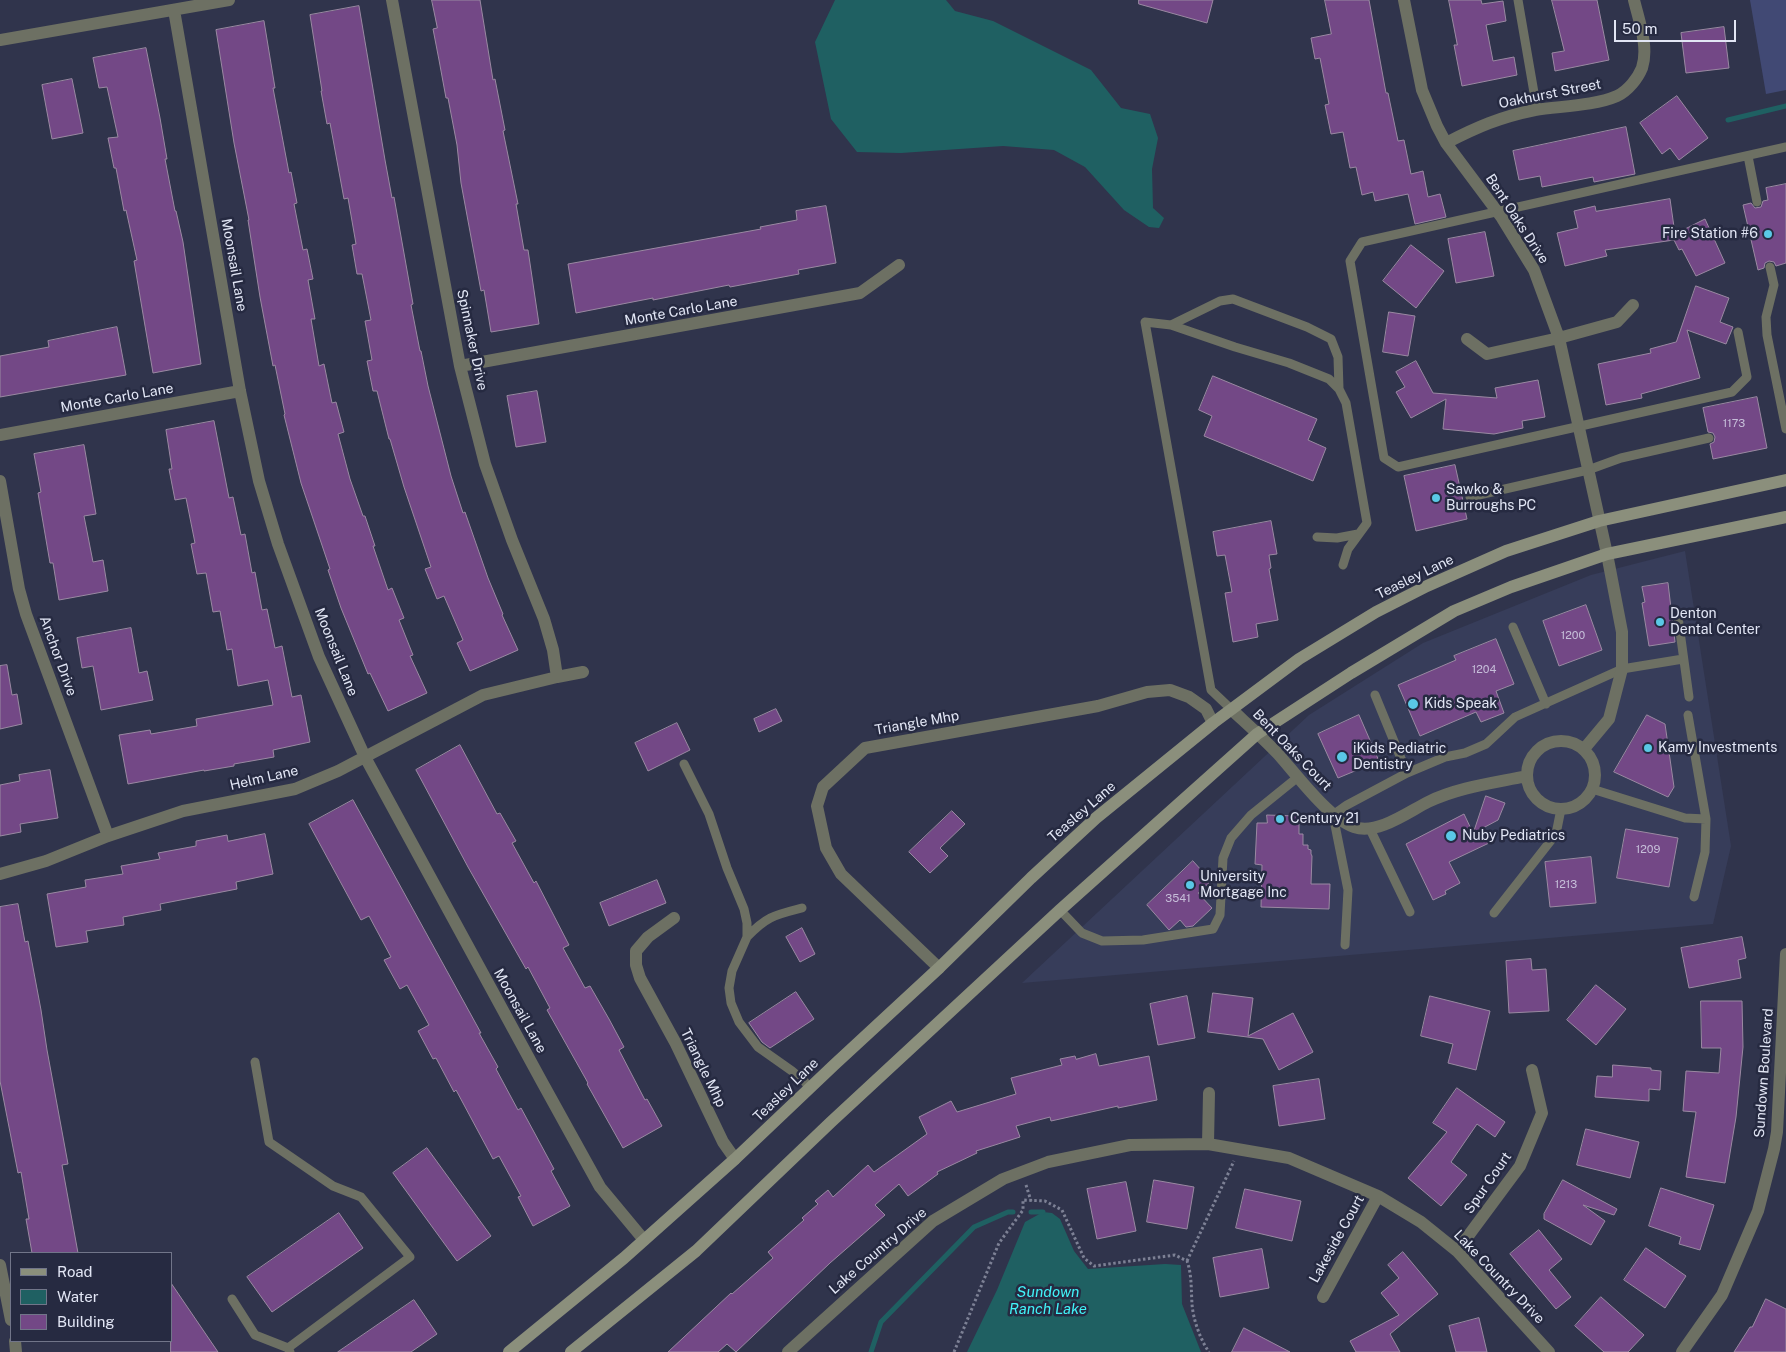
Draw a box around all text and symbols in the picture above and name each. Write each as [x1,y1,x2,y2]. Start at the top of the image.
scale bar [1616,10,1738,42]
text: 50 m [1622,20,1657,37]
street label: Oakhurst Street [1497,76,1603,112]
street label: Bent Oaks Drive [1482,171,1552,267]
street label: Moonsail Lane [218,217,250,313]
place label: Fire Station #6 [1662,226,1758,242]
marker: Fire Station #6 [1762,228,1774,240]
street label: Spinnaker Drive [453,288,491,392]
street label: Monte Carlo Lane [623,293,739,329]
street label: Monte Carlo Lane [59,380,175,416]
house number: 1173 [1723,417,1745,431]
place label: Sawko & Burroughs PC [1446,482,1536,514]
marker: Sawko & Burroughs PC [1430,492,1442,504]
street label: Teasley Lane [1373,551,1457,603]
street label: Moonsail Lane [311,605,361,699]
place label: Denton Dental Center [1670,606,1760,638]
street label: Anchor Drive [36,614,80,698]
marker: Denton Dental Center [1654,616,1666,628]
house number: 1200 [1561,629,1585,643]
house number: 1204 [1472,663,1496,677]
place label: Kids Speak [1424,696,1497,712]
marker: Kids Speak [1406,697,1420,711]
street label: Bent Oaks Court [1249,706,1335,794]
street label: Triangle Mhp [874,707,960,739]
place label: Kamy Investments [1658,740,1777,756]
place label: iKids Pediatric Dentistry [1353,741,1446,774]
marker: Kamy Investments [1642,742,1654,754]
marker: iKids Pediatric Dentistry [1335,750,1349,764]
street label: Helm Lane [228,762,300,794]
street label: Teasley Lane [1045,778,1119,846]
place label: Century 21 [1290,811,1360,827]
marker: Century 21 [1274,813,1286,825]
place label: Nuby Pediatrics [1462,828,1565,844]
marker: Nuby Pediatrics [1444,829,1458,843]
house number: 1209 [1636,843,1660,857]
place label: University Mortgage Inc [1200,869,1287,902]
house number: 1213 [1555,878,1577,892]
marker: University Mortgage Inc [1184,879,1196,891]
house number: 3541 [1165,892,1191,906]
street label: Moonsail Lane [490,966,550,1056]
street label: Sundown Boulevard [1751,1008,1777,1138]
street label: Triangle Mhp [677,1026,729,1110]
street label: Teasley Lane [750,1055,822,1125]
street label: Spur Court [1461,1149,1515,1217]
street label: Lakeside Court [1306,1192,1368,1286]
street label: Lake Country Drive [826,1204,930,1298]
street label: Lake Country Drive [1450,1227,1548,1327]
legend [10,1252,172,1342]
text: Road [57,1263,93,1280]
water label: Sundown Ranch Lake [1009,1283,1087,1318]
text: Water [57,1288,99,1305]
text: Building [57,1313,115,1330]

